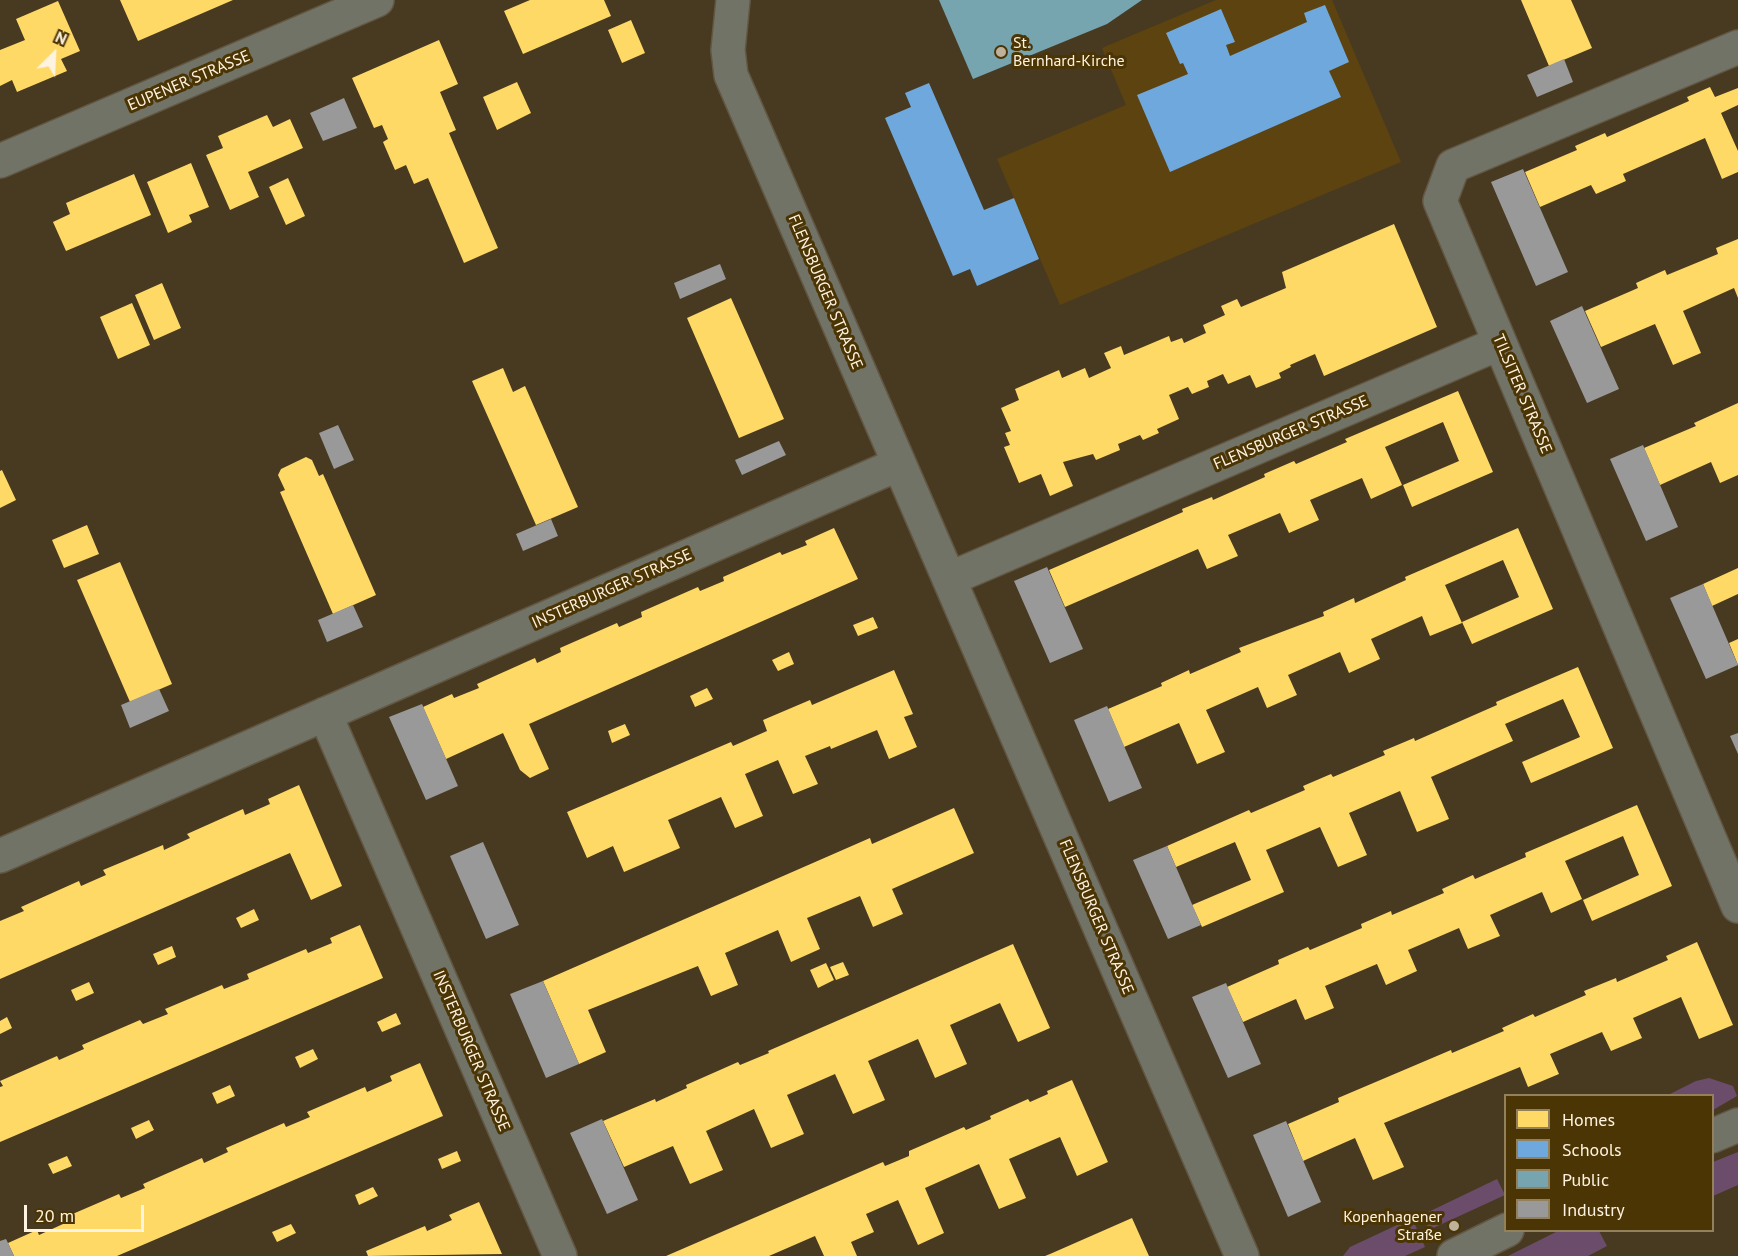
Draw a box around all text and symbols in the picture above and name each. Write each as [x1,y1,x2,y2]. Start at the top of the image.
north arrow [24,24,84,84]
text: N [52,26,70,49]
place label: St. Bernhard-Kirche [1013,33,1125,71]
marker: St. Bernhard-Kirche [994,45,1008,59]
street label: EUPENER STRASSE [125,47,253,115]
street label: FLENSBURGER STRASSE [784,212,866,372]
street label: TILSITER STRASSE [1488,332,1556,456]
street label: FLENSBURGER STRASSE [1211,392,1371,474]
street label: INSTERBURGER STRASSE [529,545,695,633]
street label: FLENSBURGER STRASSE [1055,837,1137,997]
street label: INSTERBURGER STRASSE [428,968,514,1134]
legend [1504,1094,1714,1232]
text: Homes [1562,1108,1615,1131]
text: Schools [1562,1138,1622,1161]
text: Public [1562,1168,1609,1191]
scale bar [27,1193,147,1231]
text: Industry [1562,1198,1625,1221]
text: 20 m [35,1204,74,1227]
place label: Kopenhagener Straße [1343,1207,1442,1245]
marker: Kopenhagener Straße [1447,1219,1461,1233]

